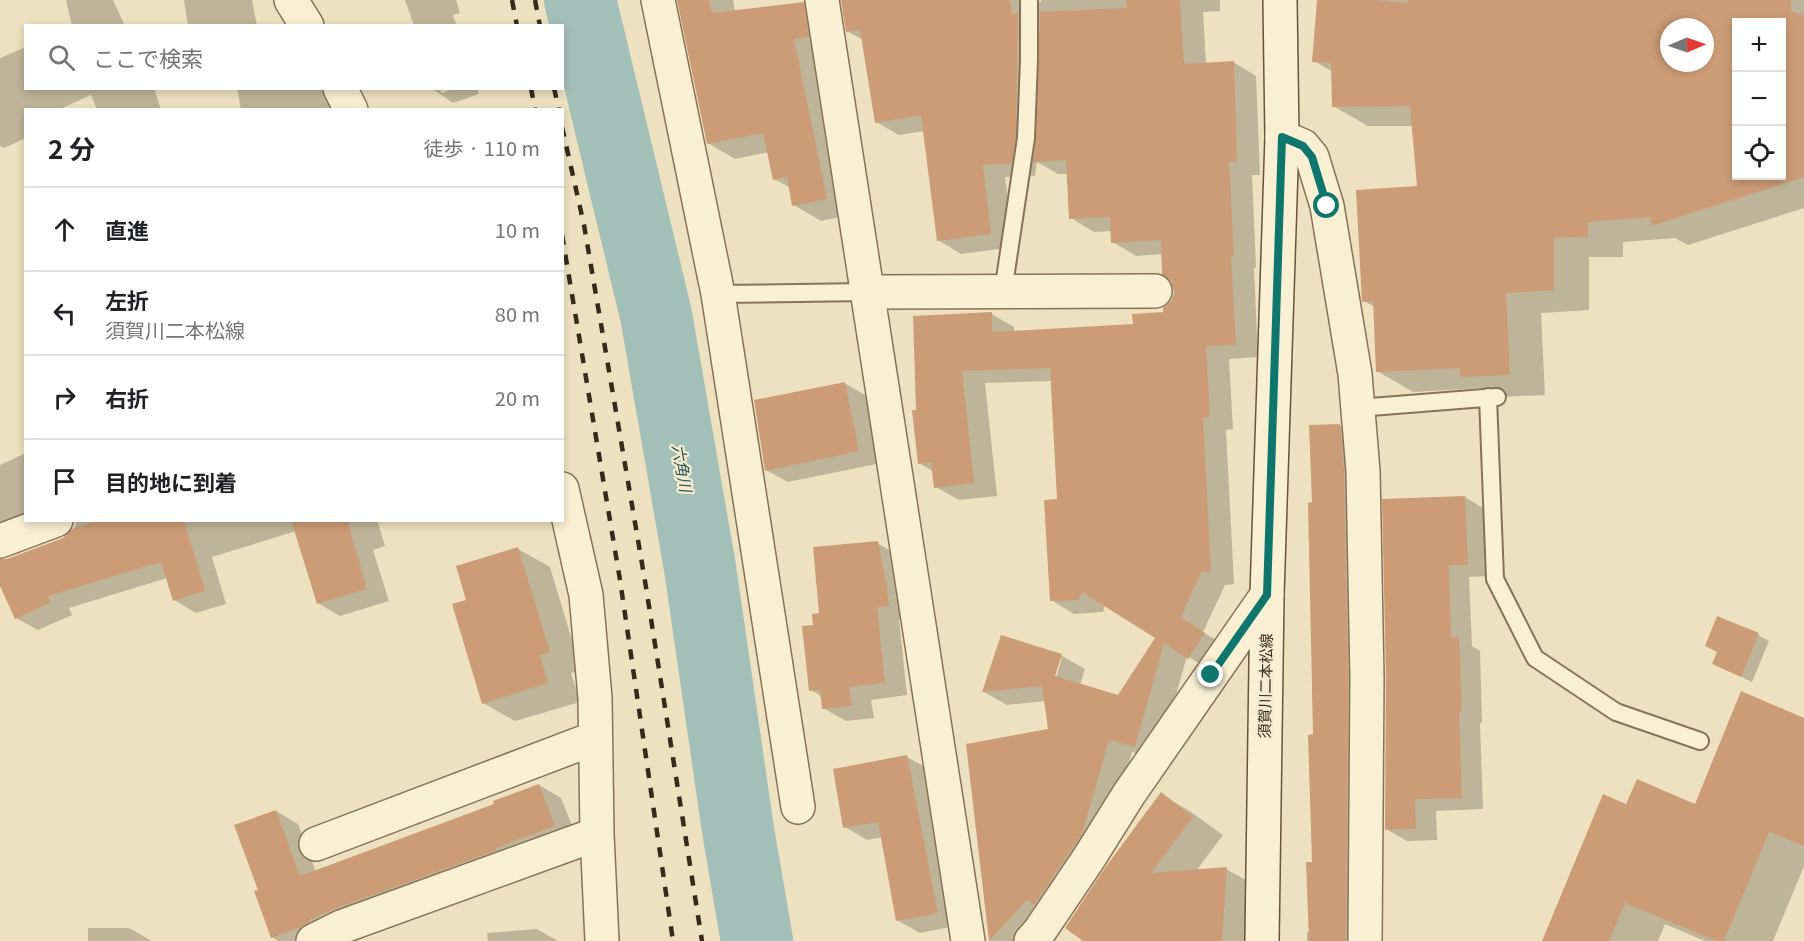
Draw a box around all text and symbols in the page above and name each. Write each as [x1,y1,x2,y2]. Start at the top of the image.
north arrow [1660,18,1714,72]
map controls [1732,18,1786,180]
button: + [1732,18,1786,72]
search box [24,24,564,90]
icon: search [45,41,78,74]
text: ここで検索 [93,41,203,73]
button: − [1732,72,1786,126]
button: locate [1732,126,1786,180]
text: 2 分 [48,129,95,166]
text: 徒歩 · 110 m [424,133,540,162]
route start [1313,192,1339,218]
icon: ahead [48,213,81,246]
text: 直進 [105,213,149,245]
text: 10 m [495,215,540,244]
text: 左折 [105,283,149,315]
icon: left [48,297,81,330]
text: 80 m [495,299,540,328]
text: 須賀川二本松線 [105,315,245,344]
icon: right [48,381,81,414]
text: 右折 [105,381,149,413]
text: 20 m [495,383,540,412]
water label: 六角川 [667,442,699,496]
icon: arrive [48,465,81,498]
text: 目的地に到着 [105,465,237,497]
street label: 須賀川二本松線 [1253,633,1276,739]
route end [1197,661,1223,687]

